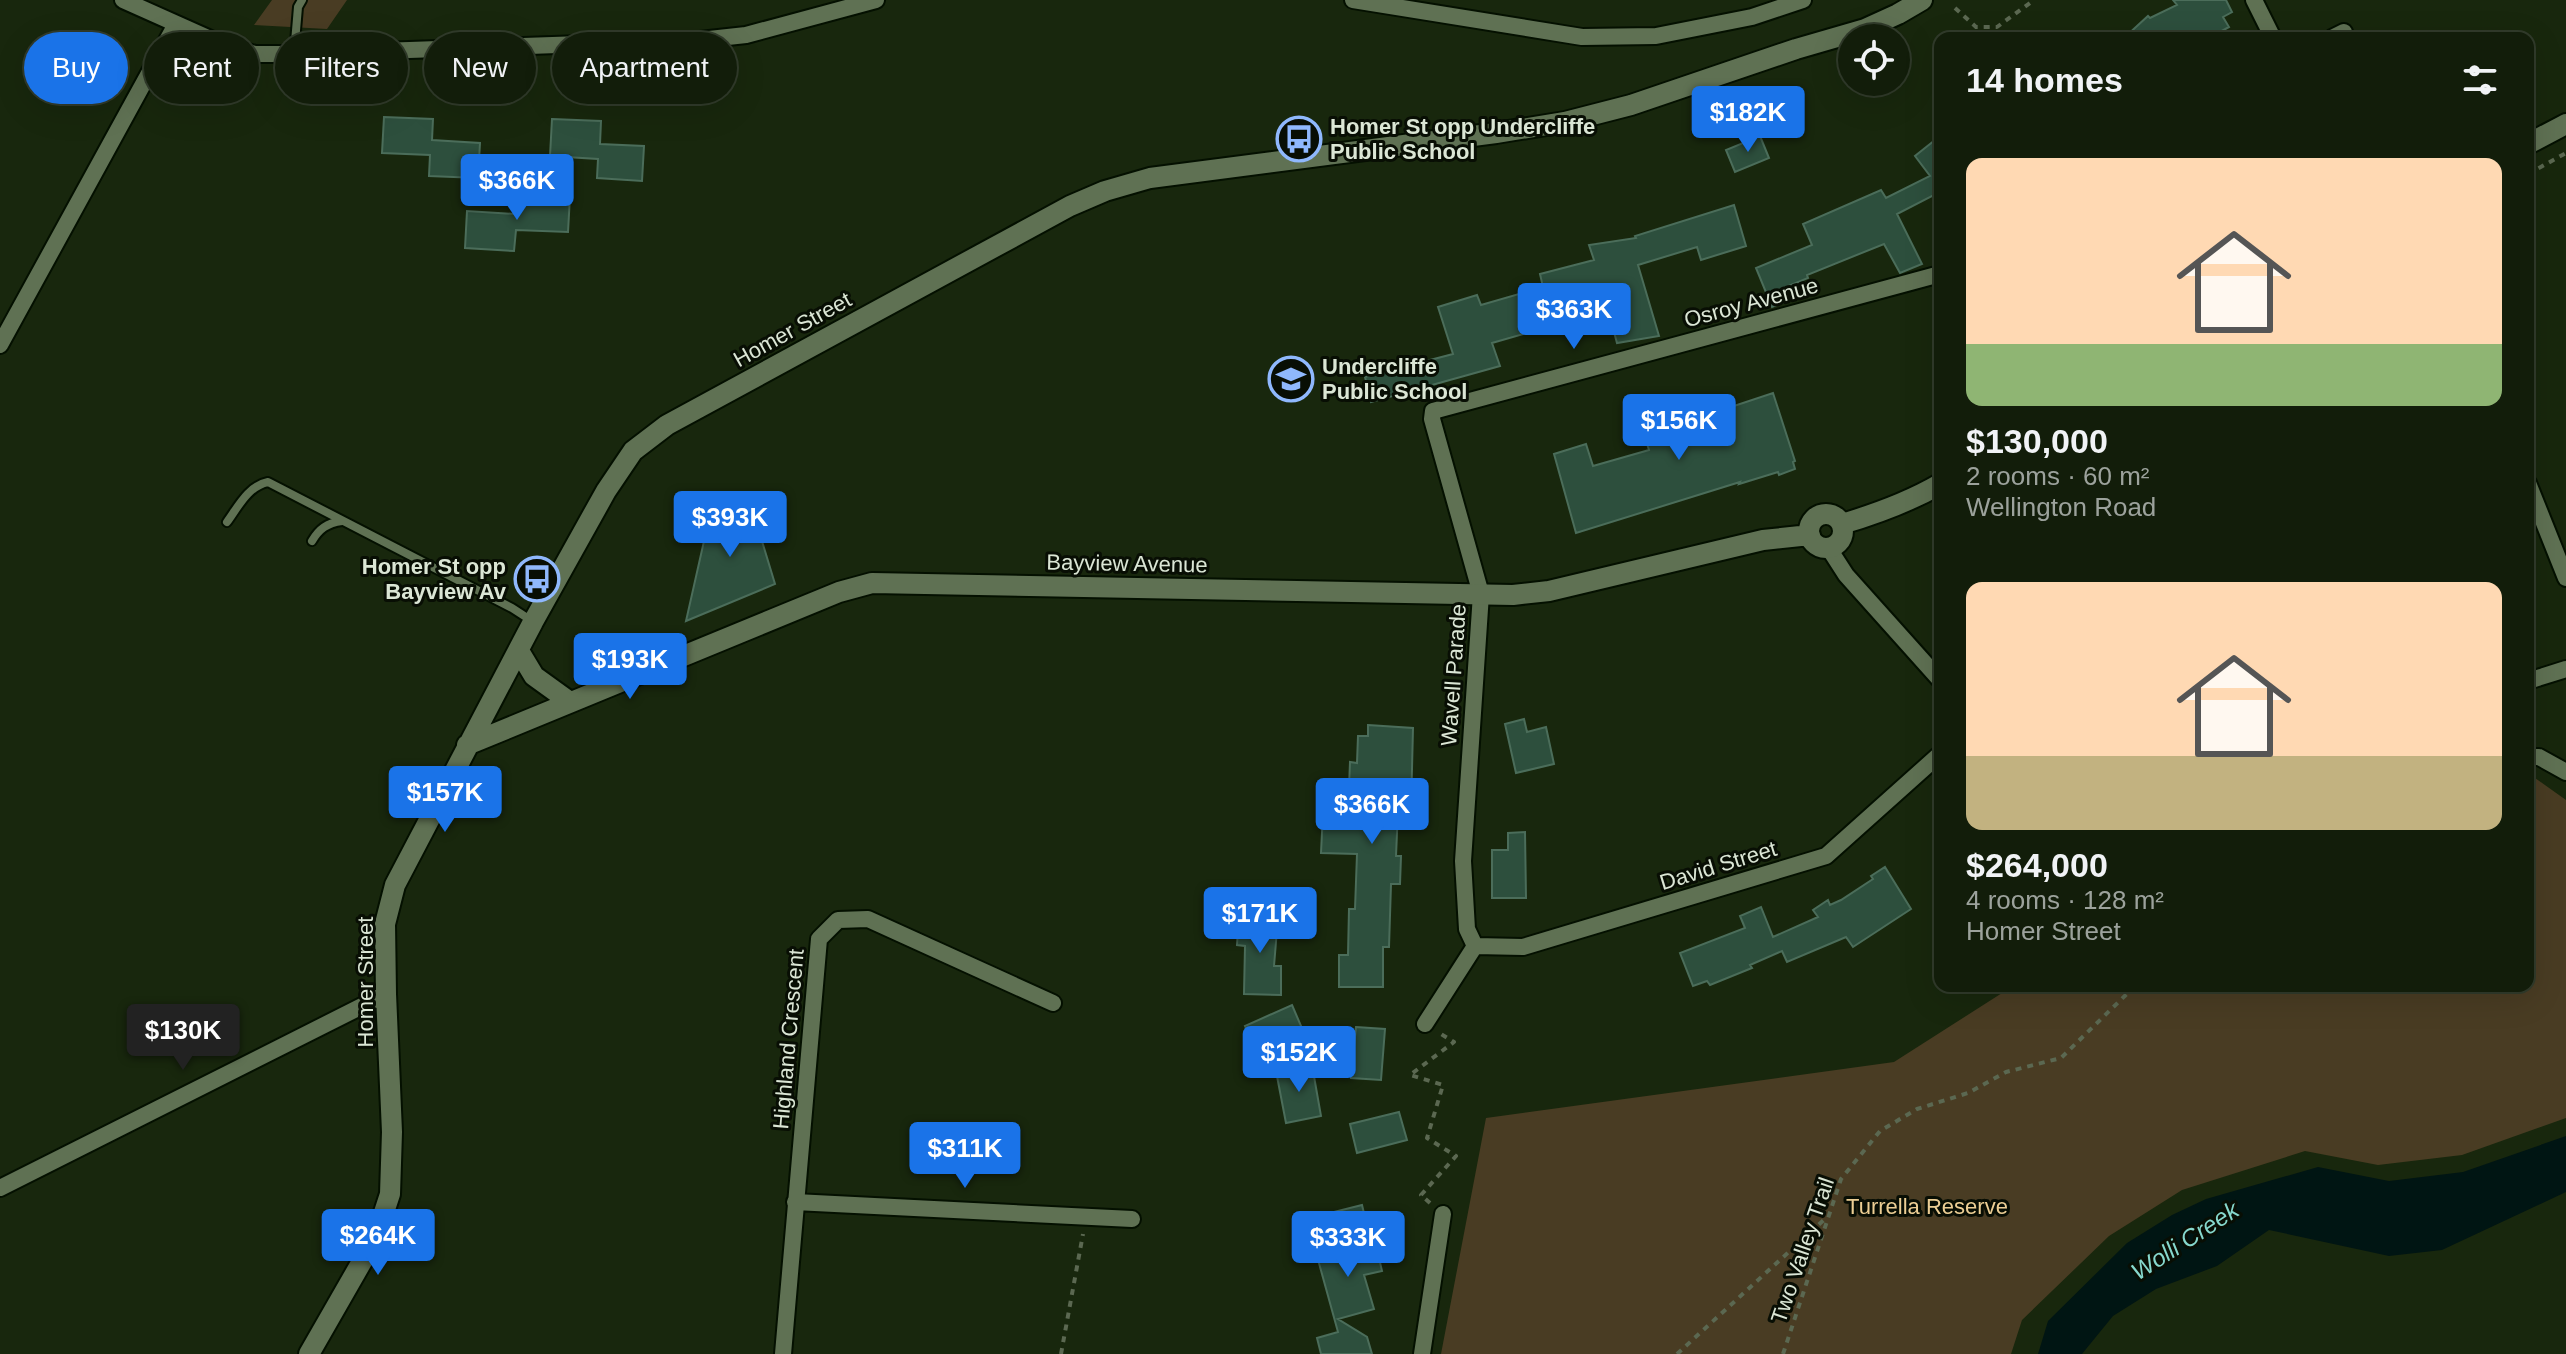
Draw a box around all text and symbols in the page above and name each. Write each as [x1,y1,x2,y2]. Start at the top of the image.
map controls [1838,24,1910,96]
button: locate [1838,24,1910,96]
chip: Buy [24,32,128,104]
chip: Rent [144,32,259,104]
chip: Filters [275,32,408,104]
chip: New [424,32,536,104]
chip: Apartment [552,32,737,104]
icon: filters [2458,58,2502,102]
text: 14 homes [1966,61,2123,99]
pin: $182K [1692,86,1804,154]
text: $182K [1710,97,1786,127]
place label: Homer St opp Undercliffe Public School [1330,114,1595,164]
bus stop icon: Homer St opp Undercliffe Public School [1275,115,1323,163]
pin: $366K [461,154,573,222]
text: $366K [479,165,555,195]
icon: home [2162,210,2306,354]
street label: Osroy Avenue [1681,273,1821,332]
pin: $363K [1518,283,1630,351]
street label: Homer Street [729,287,856,372]
text: $363K [1536,294,1612,324]
place label: Undercliffe Public School [1322,354,1467,404]
school or university icon: Undercliffe Public School [1267,355,1315,403]
pin: $156K [1623,394,1735,462]
text: $156K [1641,405,1717,435]
text: $130,000 [1966,422,2108,460]
text: 2 rooms · 60 m² [1966,461,2150,491]
pin: $393K [674,491,786,559]
text: Wellington Road [1966,492,2156,522]
text: $393K [692,502,768,532]
street label: Bayview Avenue [1046,550,1208,577]
place label: Homer St opp Bayview Av [362,554,507,604]
bus stop icon: Homer St opp Bayview Av [513,555,561,603]
street label: Wavell Parade [1436,603,1471,747]
pin: $193K [574,633,686,701]
icon: home [2162,634,2306,778]
text: $193K [592,644,668,674]
pin: $157K [389,766,501,834]
text: $157K [407,777,483,807]
pin: $366K [1316,778,1428,846]
text: $366K [1334,789,1410,819]
street label: David Street [1657,836,1780,895]
text: $264,000 [1966,846,2108,884]
text: 4 rooms · 128 m² [1966,885,2164,915]
pin: $171K [1204,887,1316,955]
text: $171K [1222,898,1298,928]
text: Homer Street [1966,916,2121,946]
street label: Homer Street [353,917,378,1047]
street label: Highland Crescent [768,948,809,1130]
pin: $130K [127,1004,239,1072]
text: $130K [145,1015,221,1045]
pin: $152K [1243,1026,1355,1094]
text: $152K [1261,1037,1337,1067]
pin: $311K [909,1122,1021,1190]
text: $311K [927,1133,1003,1163]
street label: Two Valley Trail [1766,1174,1839,1326]
park label: Turrella Reserve [1846,1194,2008,1219]
water label: Wolli Creek [2126,1195,2245,1285]
pin: $264K [322,1209,434,1277]
pin: $333K [1292,1211,1404,1279]
text: $264K [340,1220,416,1250]
text: $333K [1310,1222,1386,1252]

